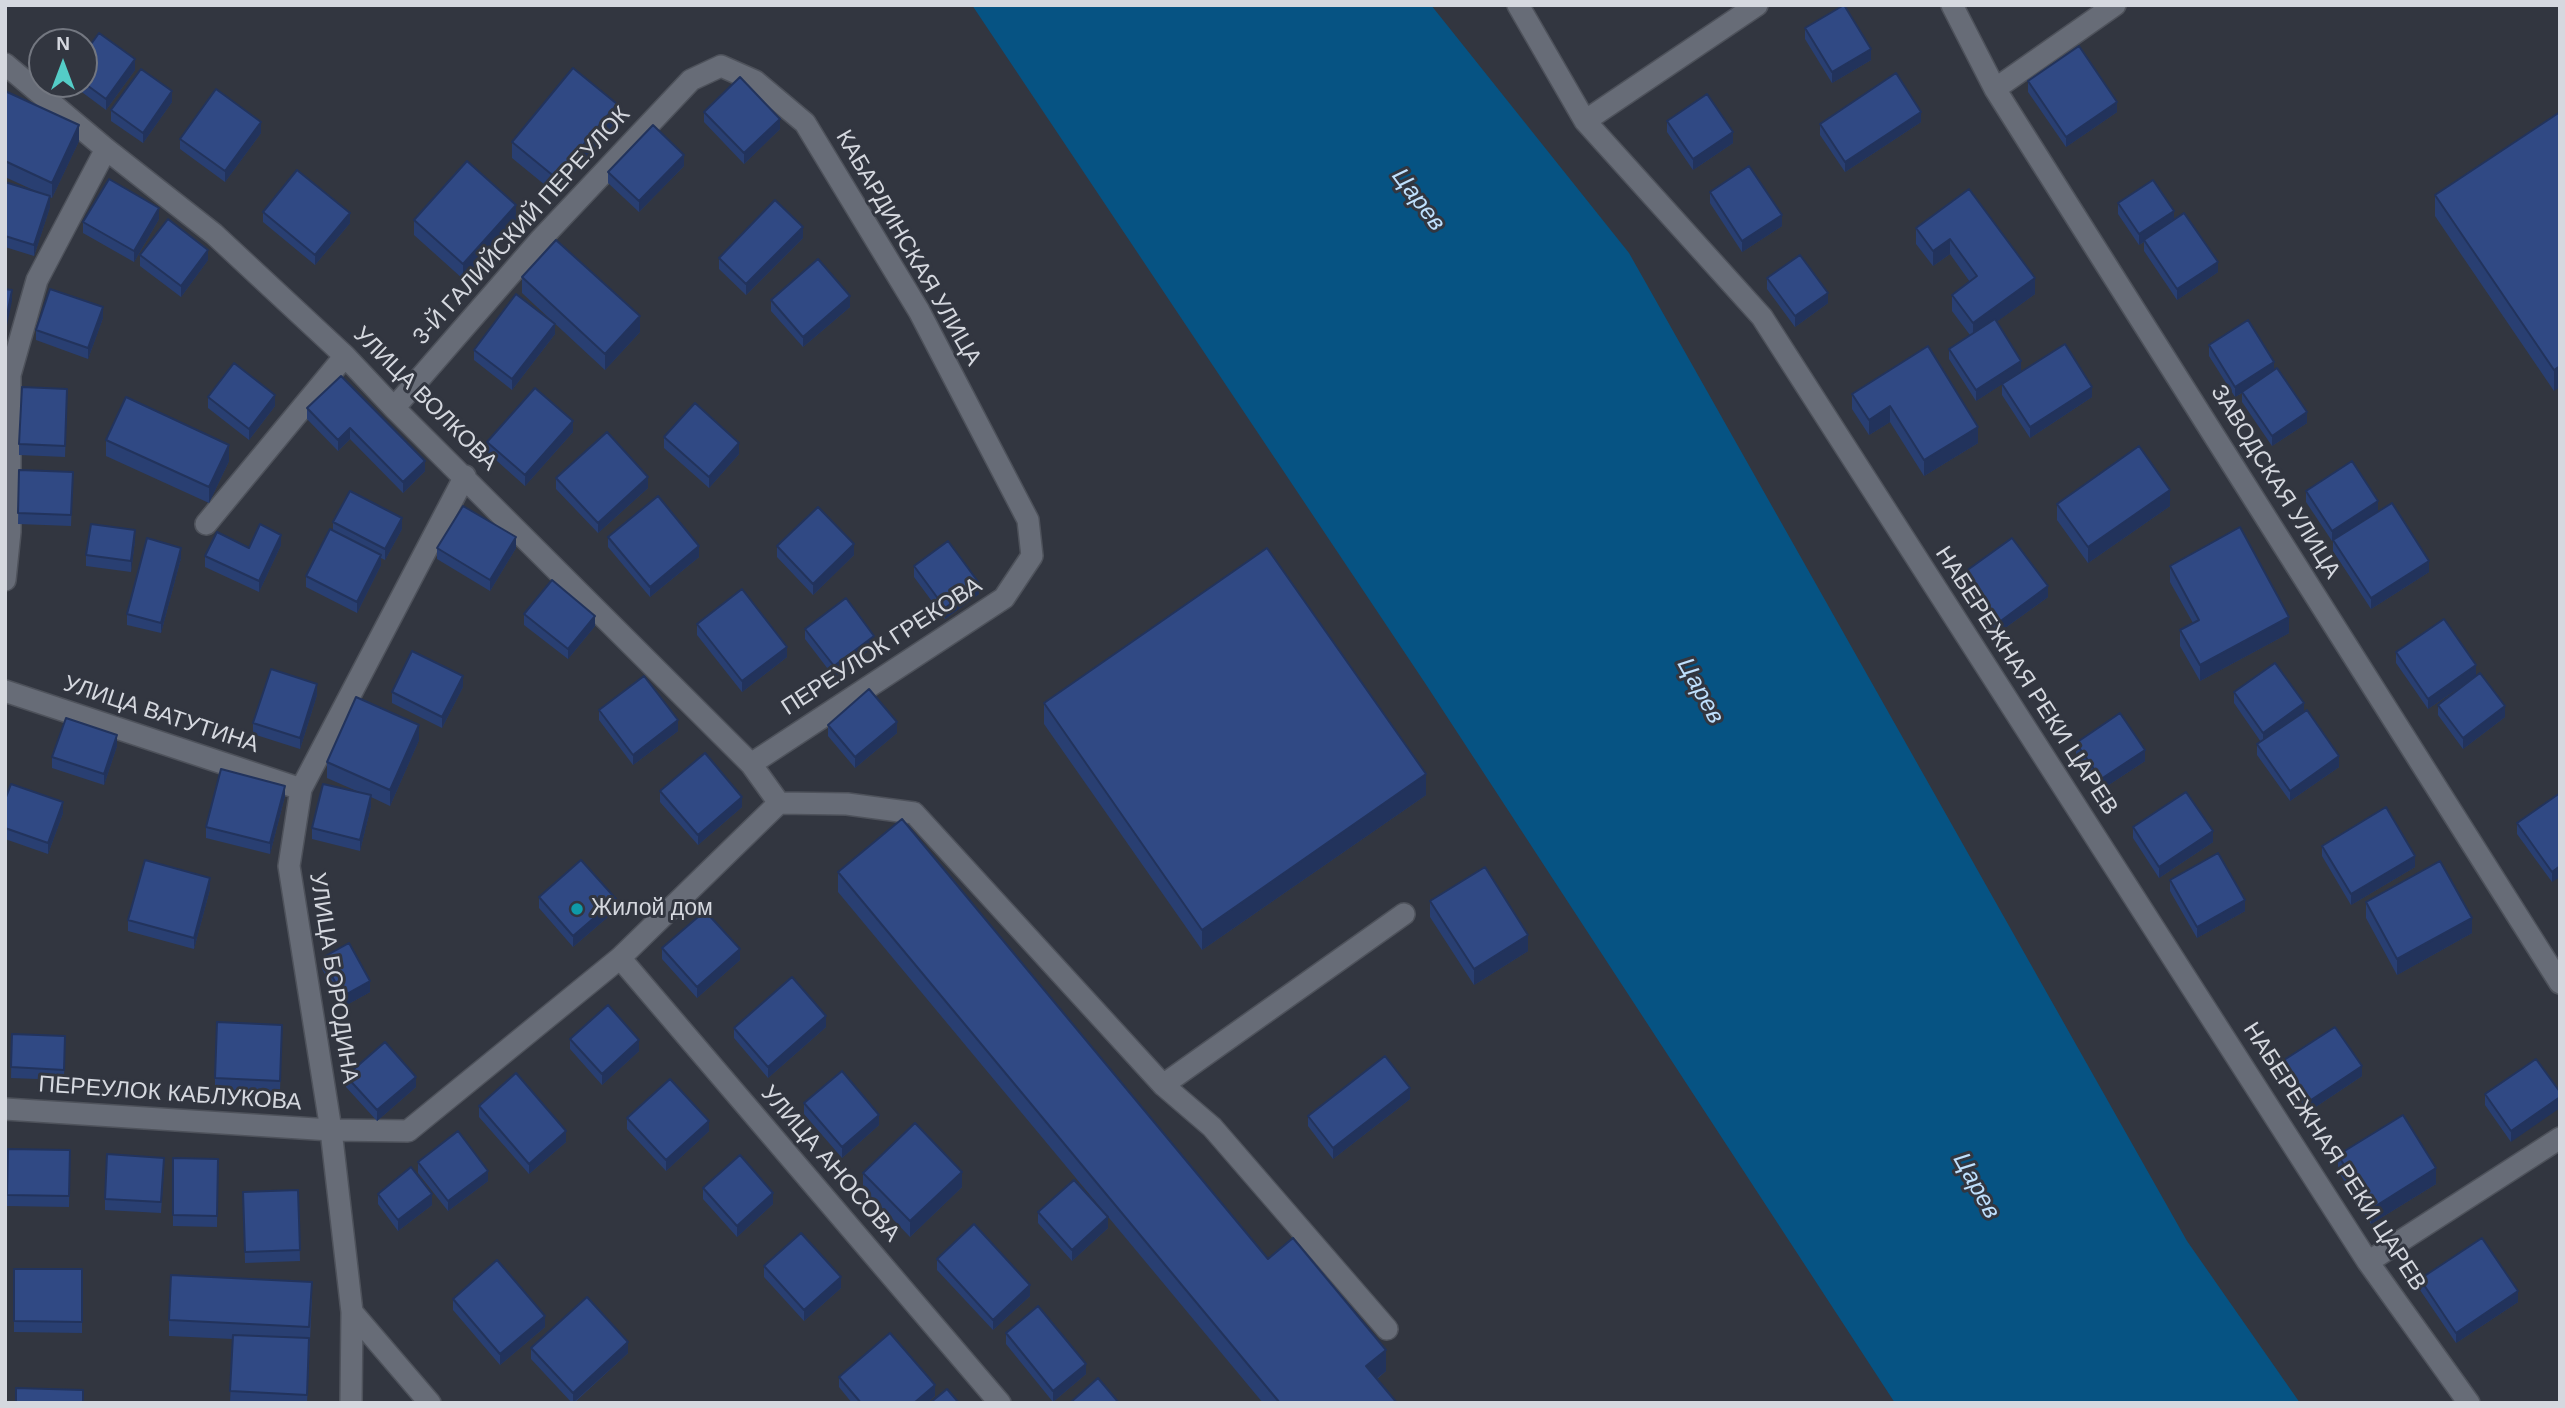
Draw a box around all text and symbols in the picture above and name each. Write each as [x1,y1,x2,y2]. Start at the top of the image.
north arrow [28,28,98,98]
text: N [56,33,70,54]
street label: 3-Й ГАЛИЙСКИЙ ПЕРЕУЛОК [408,101,636,351]
street label: КАБАРДИНСКАЯ УЛИЦА [829,125,987,371]
water label: Царев [1385,163,1451,237]
street label: УЛИЦА ВОЛКОВА [347,321,503,477]
street label: ЗАВОДСКАЯ УЛИЦА [2204,380,2346,584]
street label: НАБЕРЕЖНАЯ РЕКИ ЦАРЕВ [1929,542,2123,820]
street label: ПЕРЕУЛОК ГРЕКОВА [777,572,987,722]
water label: Царев [1670,653,1730,729]
street label: УЛИЦА ВАТУТИНА [60,670,262,760]
street label: УЛИЦА БОРОДИНА [303,871,363,1085]
place label: Жилой дом [591,895,713,923]
marker: Жилой дом [569,901,585,917]
street label: НАБЕРЕЖНАЯ РЕКИ ЦАРЕВ [2237,1018,2431,1296]
street label: ПЕРЕУЛОК КАБЛУКОВА [38,1071,302,1117]
street label: УЛИЦА АНОСОВА [755,1080,905,1248]
water label: Царев [1946,1148,2006,1224]

